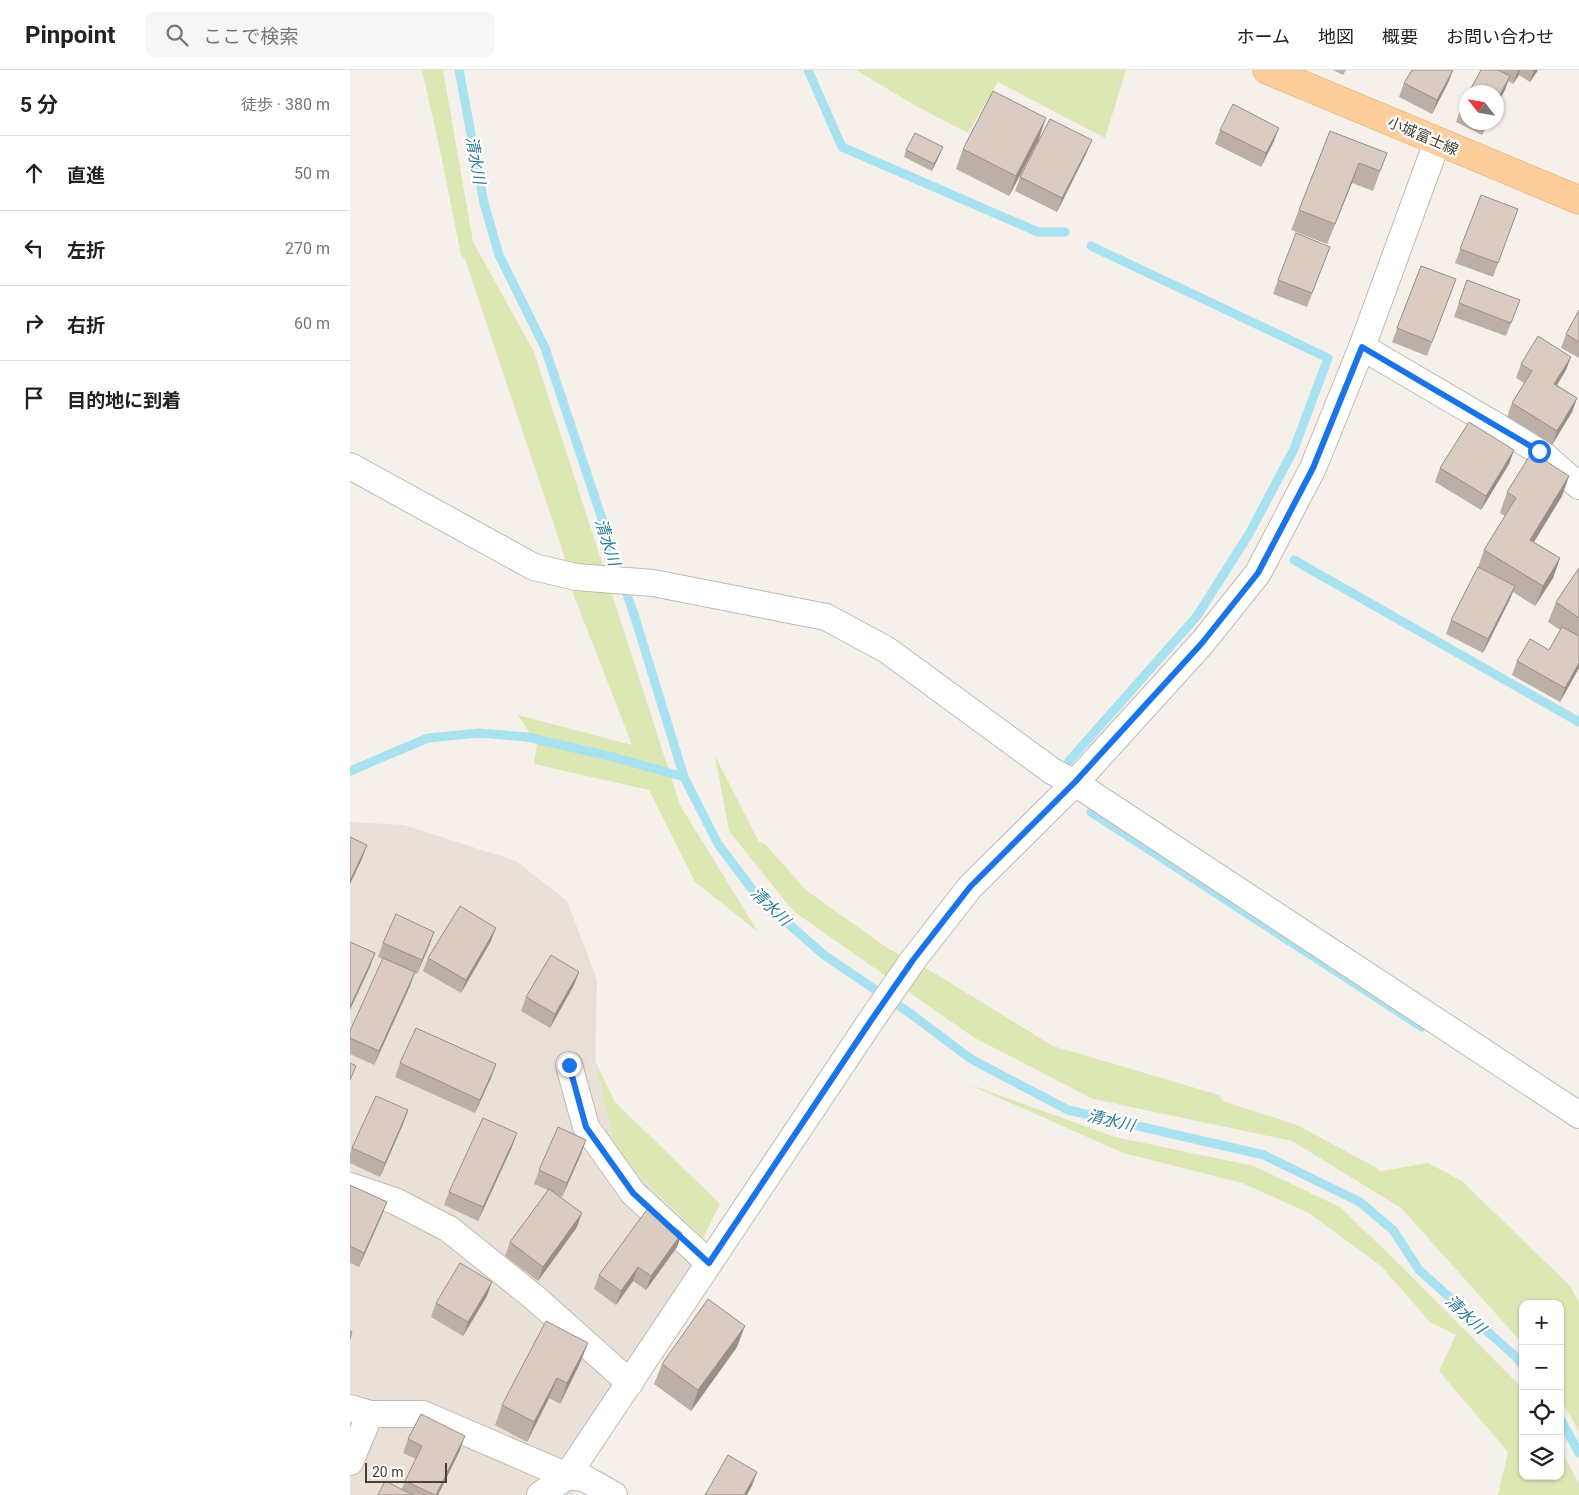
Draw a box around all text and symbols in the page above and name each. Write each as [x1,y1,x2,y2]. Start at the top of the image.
search box [145,12,495,57]
text: Pinpoint [25,21,115,49]
icon: search [163,21,191,49]
text: ここで検索 [203,25,298,48]
text: ホーム [1237,26,1290,47]
text: 地図 [1318,26,1354,47]
text: 概要 [1382,26,1418,47]
text: お問い合わせ [1446,26,1554,47]
north arrow [1459,85,1504,130]
text: 5 分 [20,93,58,117]
text: 徒歩 · 380 m [241,95,330,114]
street label: 小城富士線 [1385,113,1461,159]
water label: 清水川 [462,135,489,187]
icon: ahead [20,159,48,187]
text: 直進 [67,164,105,187]
text: 50 m [294,164,330,183]
icon: left [20,234,48,262]
text: 左折 [67,239,105,262]
text: 270 m [285,239,330,258]
icon: right [20,309,48,337]
text: 右折 [67,314,105,337]
text: 60 m [294,314,330,333]
icon: arrive [20,384,48,412]
text: 目的地に到着 [67,389,181,412]
route start [1528,440,1551,463]
water label: 清水川 [591,516,625,570]
water label: 清水川 [747,883,796,931]
route end [558,1054,581,1077]
water label: 清水川 [1085,1106,1138,1136]
water label: 清水川 [1442,1291,1491,1339]
map controls [1519,1300,1564,1480]
button: + [1519,1300,1564,1345]
button: − [1519,1345,1564,1390]
button: locate [1519,1390,1564,1435]
button: layers [1519,1435,1564,1480]
scale bar [365,1460,448,1483]
text: 20 m [372,1464,404,1480]

